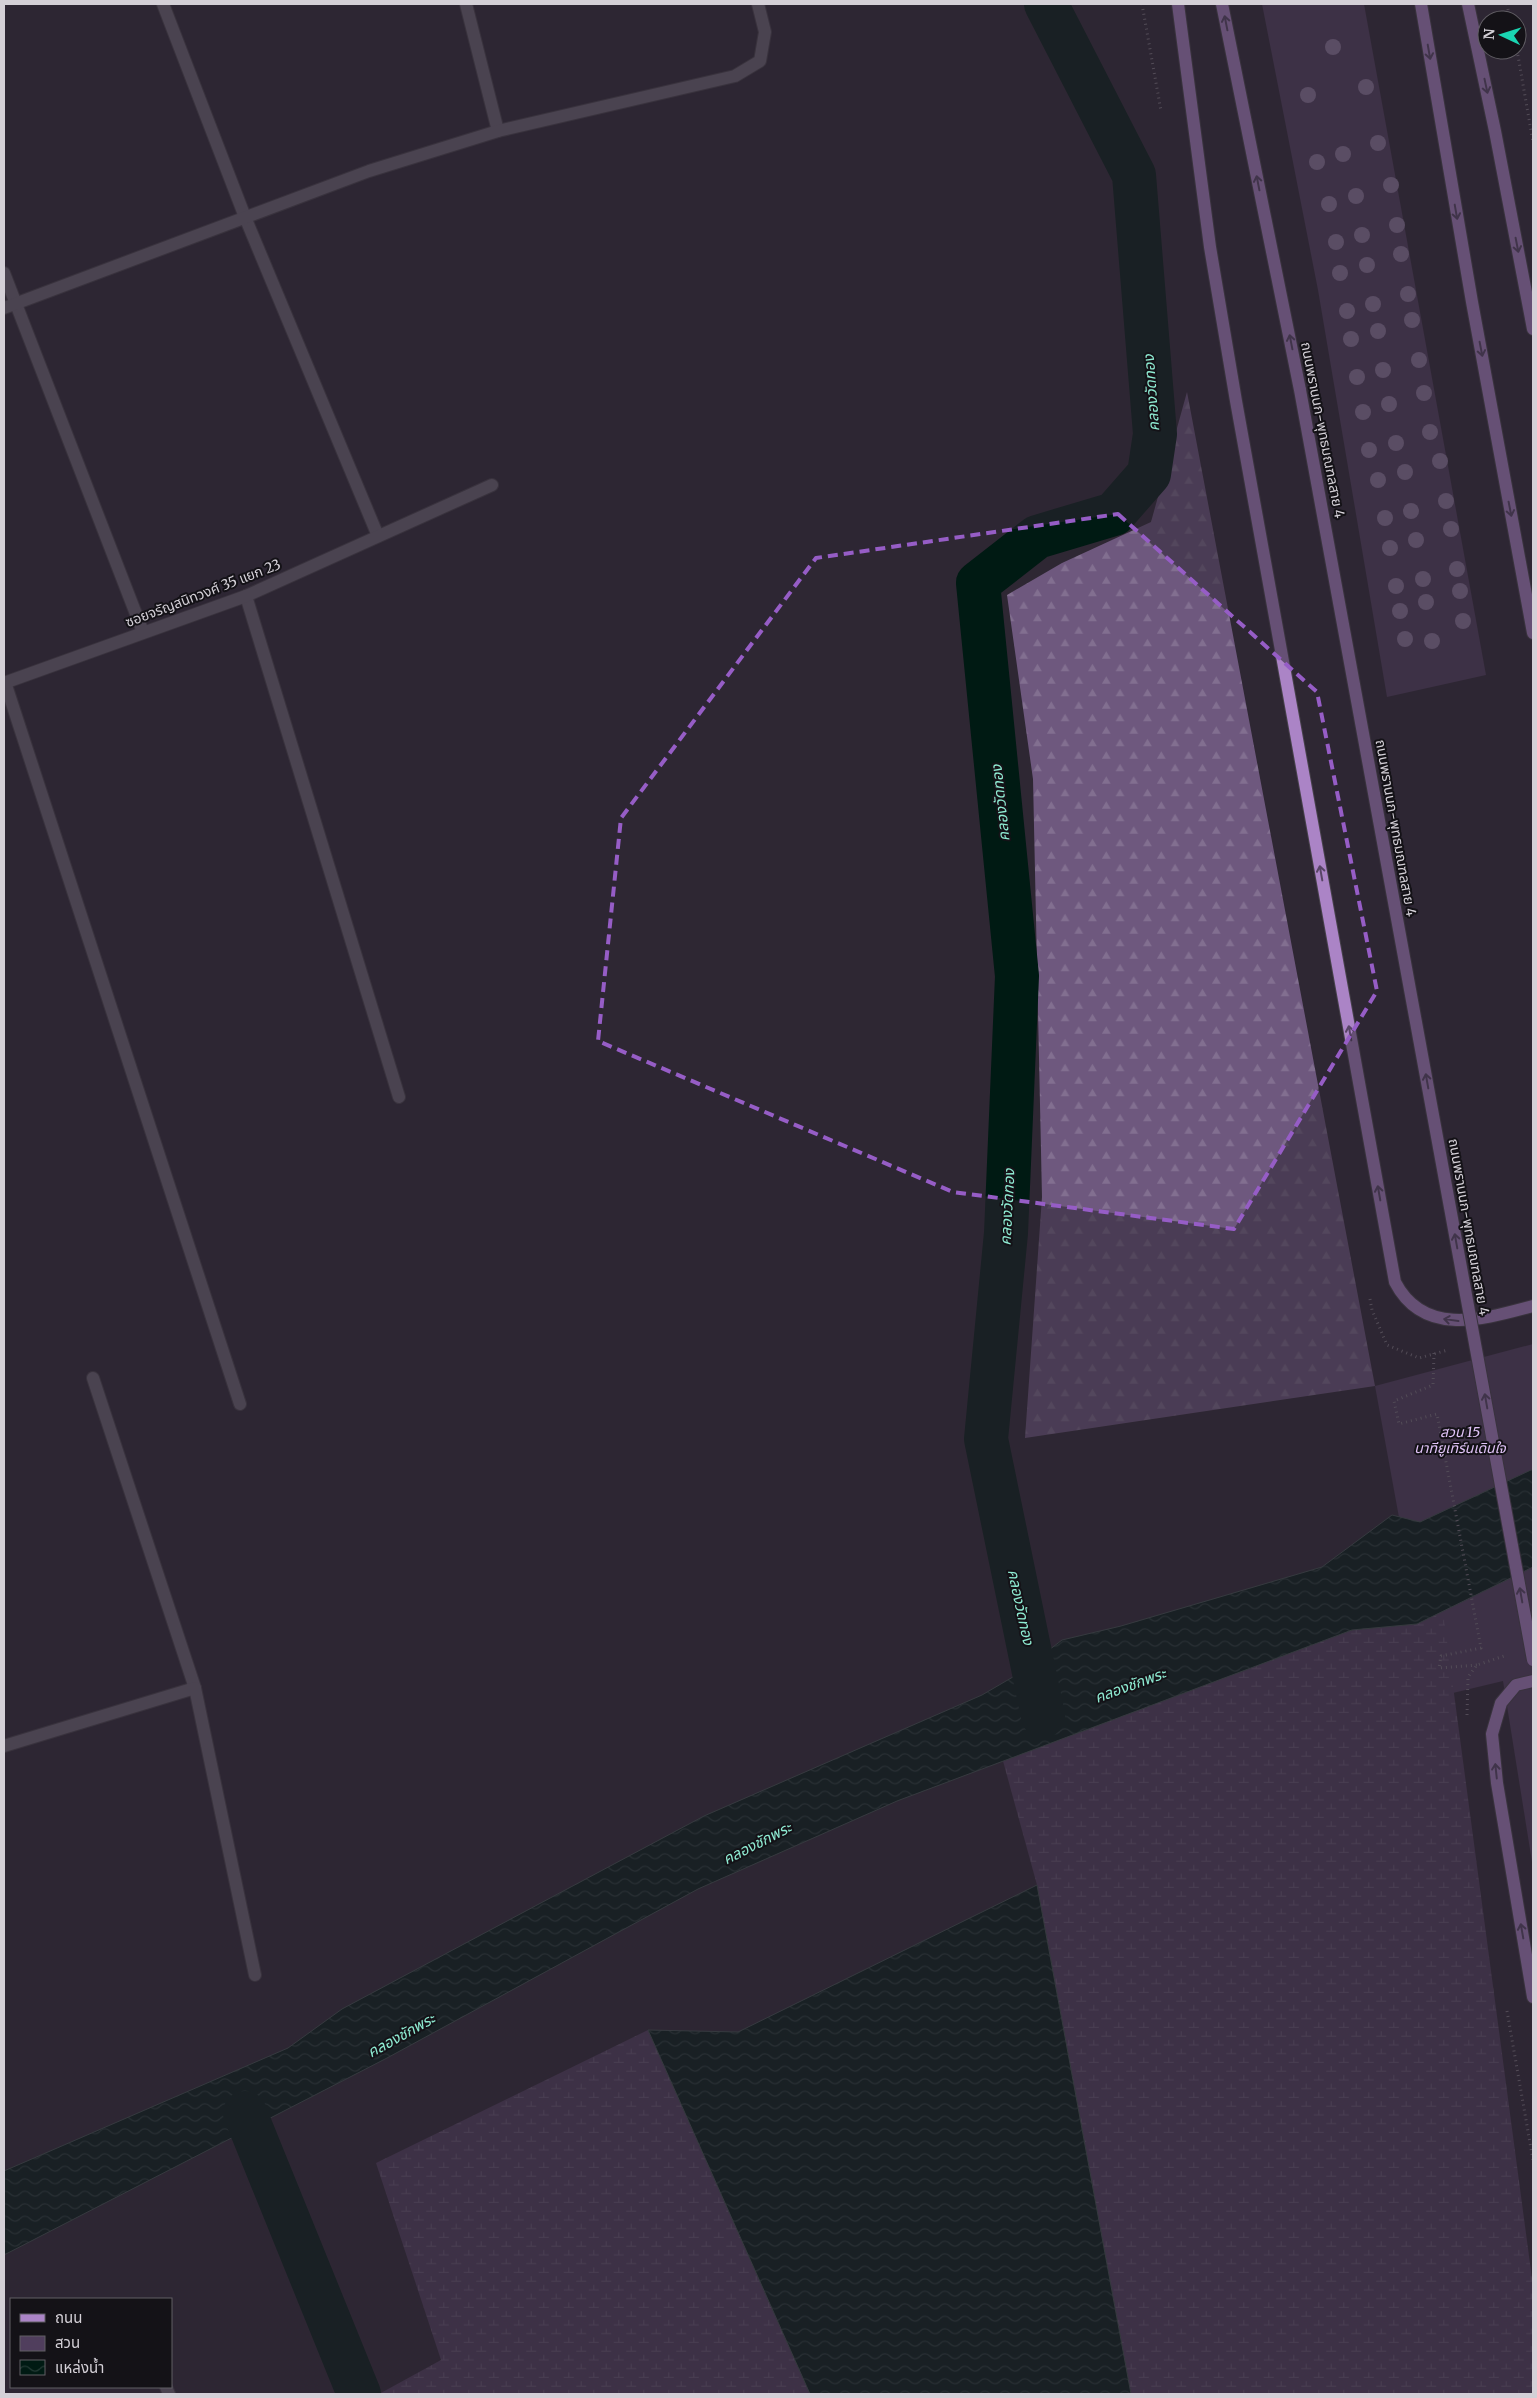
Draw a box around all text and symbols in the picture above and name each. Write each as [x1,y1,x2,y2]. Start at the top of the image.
north arrow [1477,10,1527,60]
one-way arrow [1221,16,1230,32]
text: N [1480,28,1498,40]
one-way arrow [1424,43,1434,59]
one-way arrow [1481,77,1491,93]
one-way arrow [1253,175,1263,191]
one-way arrow [1452,204,1462,220]
one-way arrow [1513,237,1523,253]
one-way arrow [1285,334,1295,350]
street label: ถนนพรานนก-พุทธมณฑลสาย 4 [1297,340,1349,520]
one-way arrow [1476,341,1486,357]
water label: คลองวัดทอง [1139,353,1163,432]
one-way arrow [1506,501,1516,517]
street label: ซอยจรัญสนิทวงศ์ 35 แยก 23 [123,555,283,631]
street label: ถนนพรานนก-พุทธมณฑลสาย 4 [1372,738,1421,918]
water label: คลองวัดทอง [986,763,1013,842]
one-way arrow [1316,866,1326,882]
one-way arrow [1345,1025,1354,1041]
one-way arrow [1422,1073,1432,1089]
street label: ถนนพรานนก-พุทธมณฑลสาย 4 [1445,1137,1494,1317]
water label: คลองวัดทอง [996,1167,1019,1246]
one-way arrow [1373,1185,1383,1201]
one-way arrow [1451,1233,1461,1249]
one-way arrow [1444,1314,1460,1324]
one-way arrow [1480,1393,1490,1409]
park label: สวน 15 นาทียูเทิร์นเดินใจ [1414,1423,1506,1457]
water label: คลองวัดทอง [1004,1567,1038,1647]
one-way arrow [1516,1587,1526,1603]
water label: คลองชักพระ [1092,1663,1170,1707]
one-way arrow [1491,1763,1500,1779]
water label: คลองชักพระ [719,1817,796,1868]
one-way arrow [1517,1924,1527,1940]
water label: คลองชักพระ [364,2008,440,2061]
legend [10,2298,172,2388]
text: ถนน [55,2308,82,2327]
text: สวน [55,2333,80,2352]
text: แหล่งน้ำ [55,2357,104,2377]

